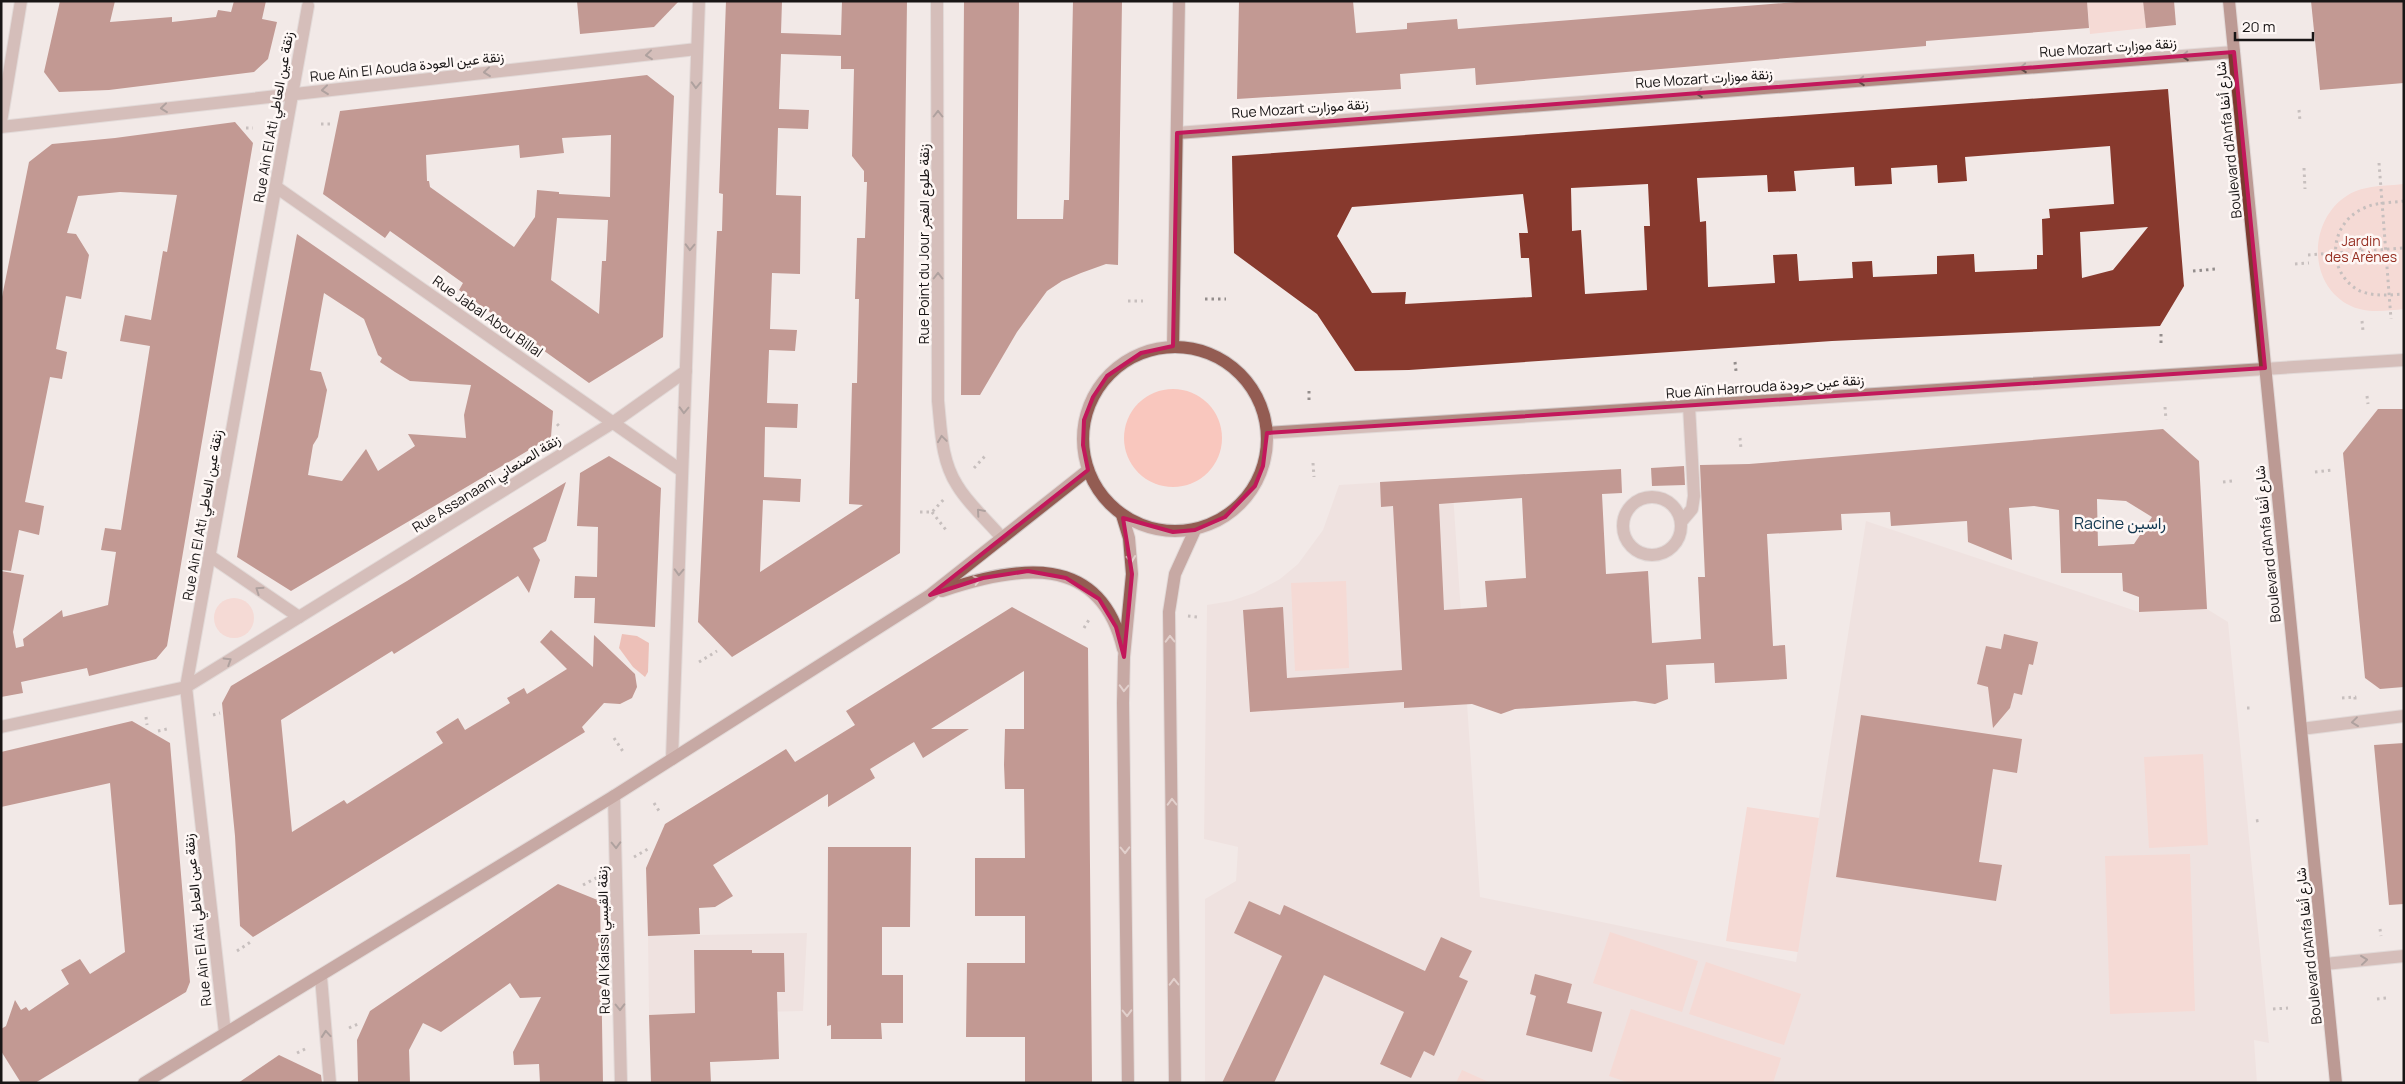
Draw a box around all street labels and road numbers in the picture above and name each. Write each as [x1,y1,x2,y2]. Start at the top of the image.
street label: Rue Ain El Ati زنقة عين العاطي [249,30,300,205]
street label: Rue Mozart زنقة موزارت [2039,33,2178,61]
street label: Rue Ain El Aouda زنقة عين العودة [309,46,505,86]
street label: Boulevard d'Anfa شارع أنفا [2210,60,2248,219]
street label: Rue Mozart زنقة موزارت [1635,64,1774,92]
street label: Rue Mozart زنقة موزارت [1231,94,1370,122]
street label: Rue Point du Jour زنقة طلوع الفجر [914,144,935,344]
street label: Rue Jabal Abou Billal [429,271,547,361]
street label: Rue Aïn Harrouda زنقة عين حرودة [1665,370,1865,402]
street label: Rue Ain El Ati زنقة عين العاطي [178,428,229,603]
street label: Rue Assanaani زنقة الصنعاني [408,429,565,539]
street label: Boulevard d'Anfa شارع أنفا [2249,464,2287,623]
street label: Rue Ain El Ati زنقة عين العاطي [178,832,218,1007]
street label: Rue Al Kaissi زنقة القيسي [592,865,617,1014]
street label: Boulevard d'Anfa شارع أنفا [2290,866,2328,1025]

